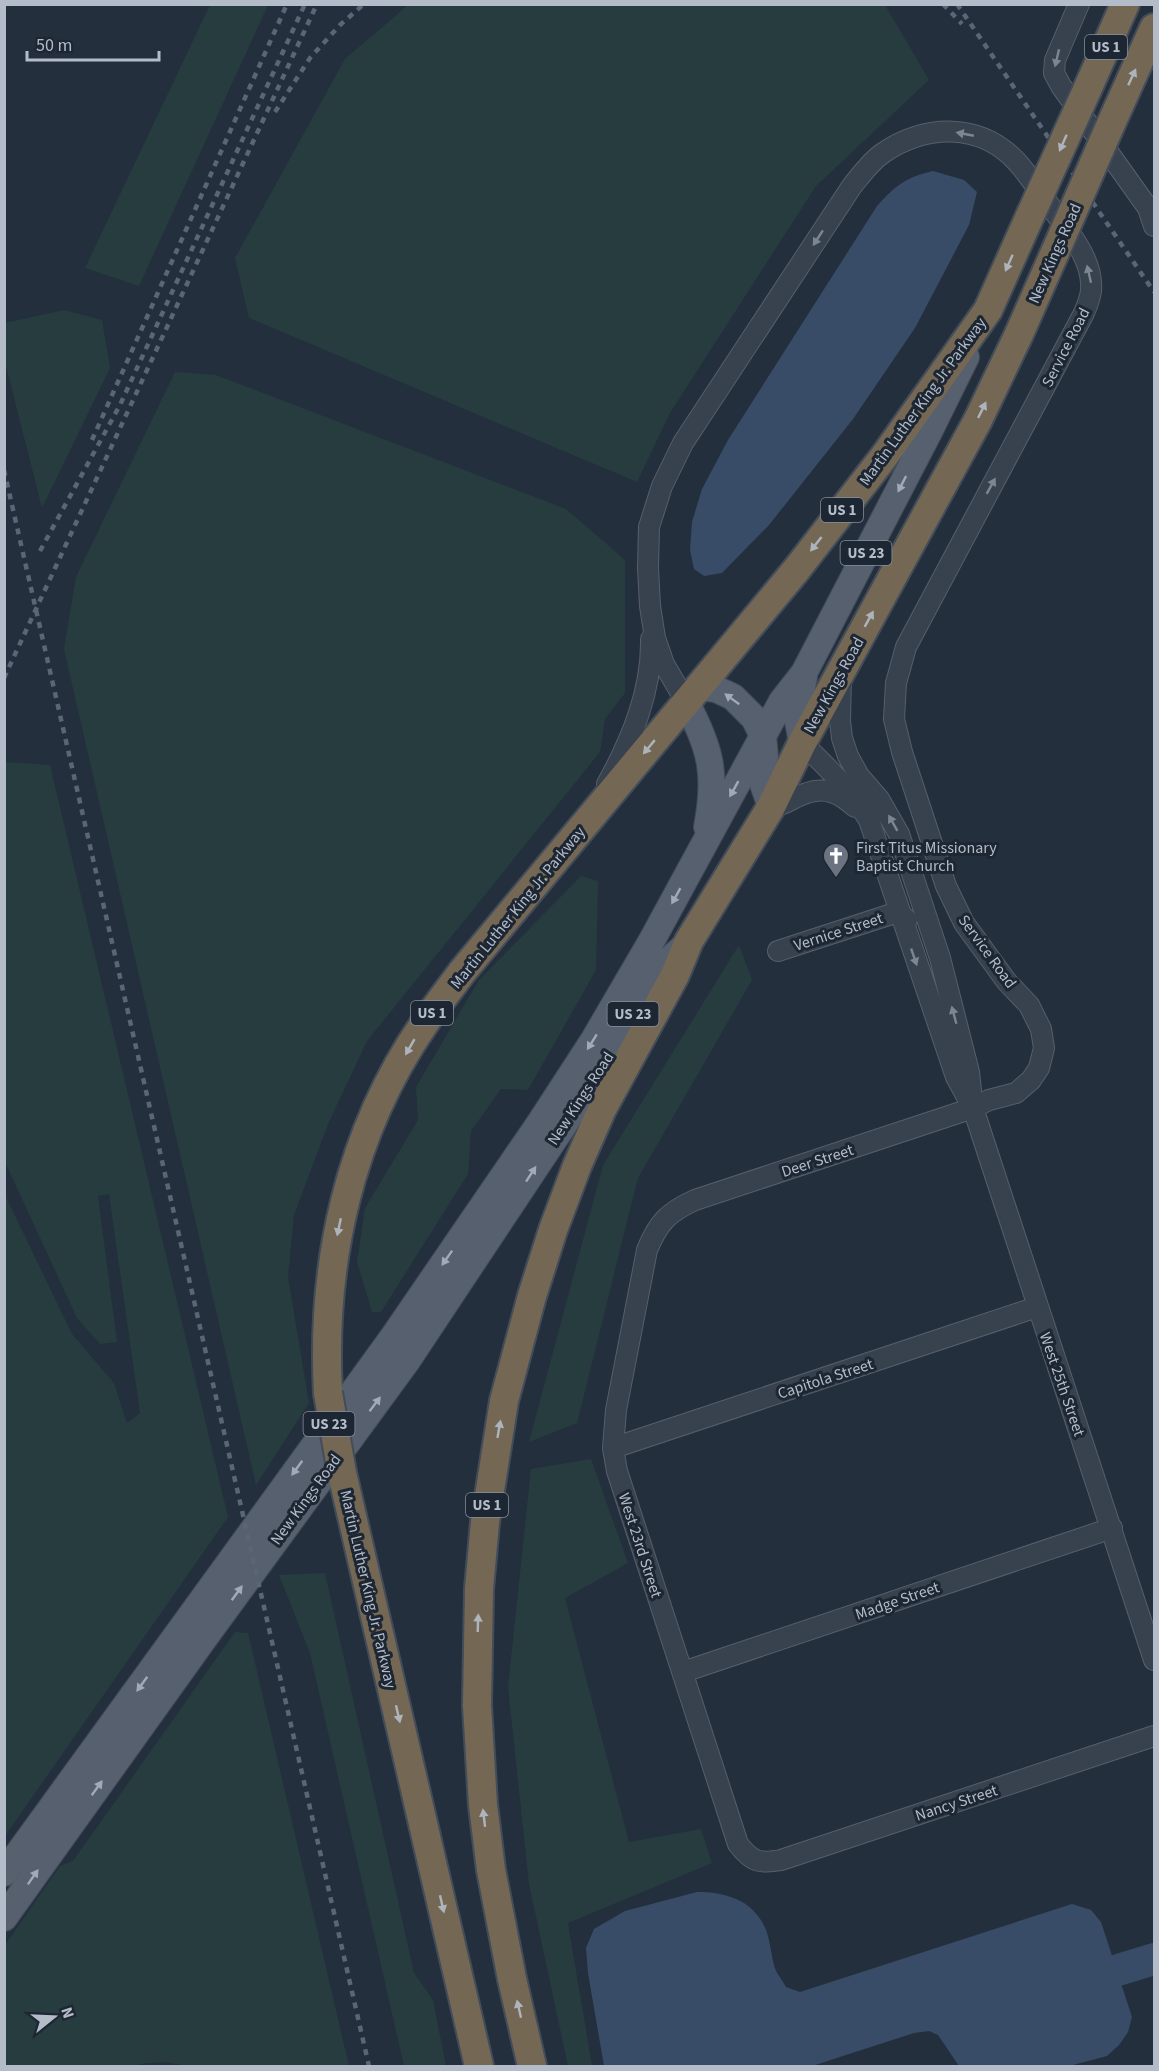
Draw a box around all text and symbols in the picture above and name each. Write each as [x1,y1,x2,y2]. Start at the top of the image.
scale bar [27,24,159,62]
text: 50 m [36,33,72,58]
road number: US 1 [1085,35,1127,59]
one-way arrow [1051,49,1061,67]
one-way arrow [1127,68,1137,86]
one-way arrow [955,129,974,138]
one-way arrow [1058,134,1067,152]
street label: New Kings Road [1023,200,1087,307]
one-way arrow [812,229,824,245]
one-way arrow [1004,255,1014,273]
one-way arrow [1083,265,1093,283]
street label: Service Road [1037,304,1095,391]
street label: Martin Luther King Jr. Parkway [854,313,992,490]
one-way arrow [978,402,987,419]
one-way arrow [897,475,907,492]
one-way arrow [986,477,996,494]
road number: US 1 [821,498,863,522]
one-way arrow [811,536,823,551]
road number: US 23 [840,541,892,565]
one-way arrow [864,610,874,627]
street label: New Kings Road [798,633,870,738]
one-way arrow [725,693,741,705]
one-way arrow [643,739,656,754]
one-way arrow [729,781,739,798]
one-way arrow [888,815,898,832]
street label: Martin Luther King Jr. Parkway [445,821,591,993]
place label: First Titus Missionary Baptist Church [856,837,997,877]
church icon: First Titus Missionary Baptist Church [821,841,851,879]
one-way arrow [671,888,681,905]
street label: Vernice Street [791,907,886,957]
street label: Service Road [953,910,1021,993]
one-way arrow [910,948,920,966]
road number: US 1 [411,1001,453,1025]
road number: US 23 [608,1002,658,1026]
one-way arrow [949,1006,959,1024]
one-way arrow [586,1034,597,1050]
one-way arrow [405,1039,415,1056]
street label: New Kings Road [542,1048,619,1150]
street label: Deer Street [778,1139,857,1183]
one-way arrow [525,1166,536,1182]
one-way arrow [333,1218,343,1237]
one-way arrow [441,1250,453,1266]
street label: West 25th Street [1034,1329,1090,1440]
street label: Capitola Street [775,1353,876,1405]
one-way arrow [369,1397,381,1412]
road number: US 23 [304,1412,354,1436]
one-way arrow [495,1420,504,1439]
street label: New Kings Road [265,1450,346,1549]
one-way arrow [291,1459,303,1475]
street label: Martin Luther King Jr. Parkway [334,1488,402,1691]
street label: West 23rd Street [613,1490,668,1601]
road number: US 1 [466,1493,508,1517]
street label: Madge Street [852,1576,943,1626]
one-way arrow [231,1585,243,1601]
one-way arrow [473,1613,483,1632]
one-way arrow [136,1675,148,1691]
one-way arrow [394,1705,403,1724]
street label: Nancy Street [912,1779,1001,1827]
one-way arrow [90,1781,102,1796]
one-way arrow [480,1808,489,1827]
one-way arrow [27,1869,39,1885]
one-way arrow [437,1895,447,1913]
north arrow [24,1987,84,2047]
one-way arrow [513,2000,523,2019]
text: N [55,2004,79,2021]

